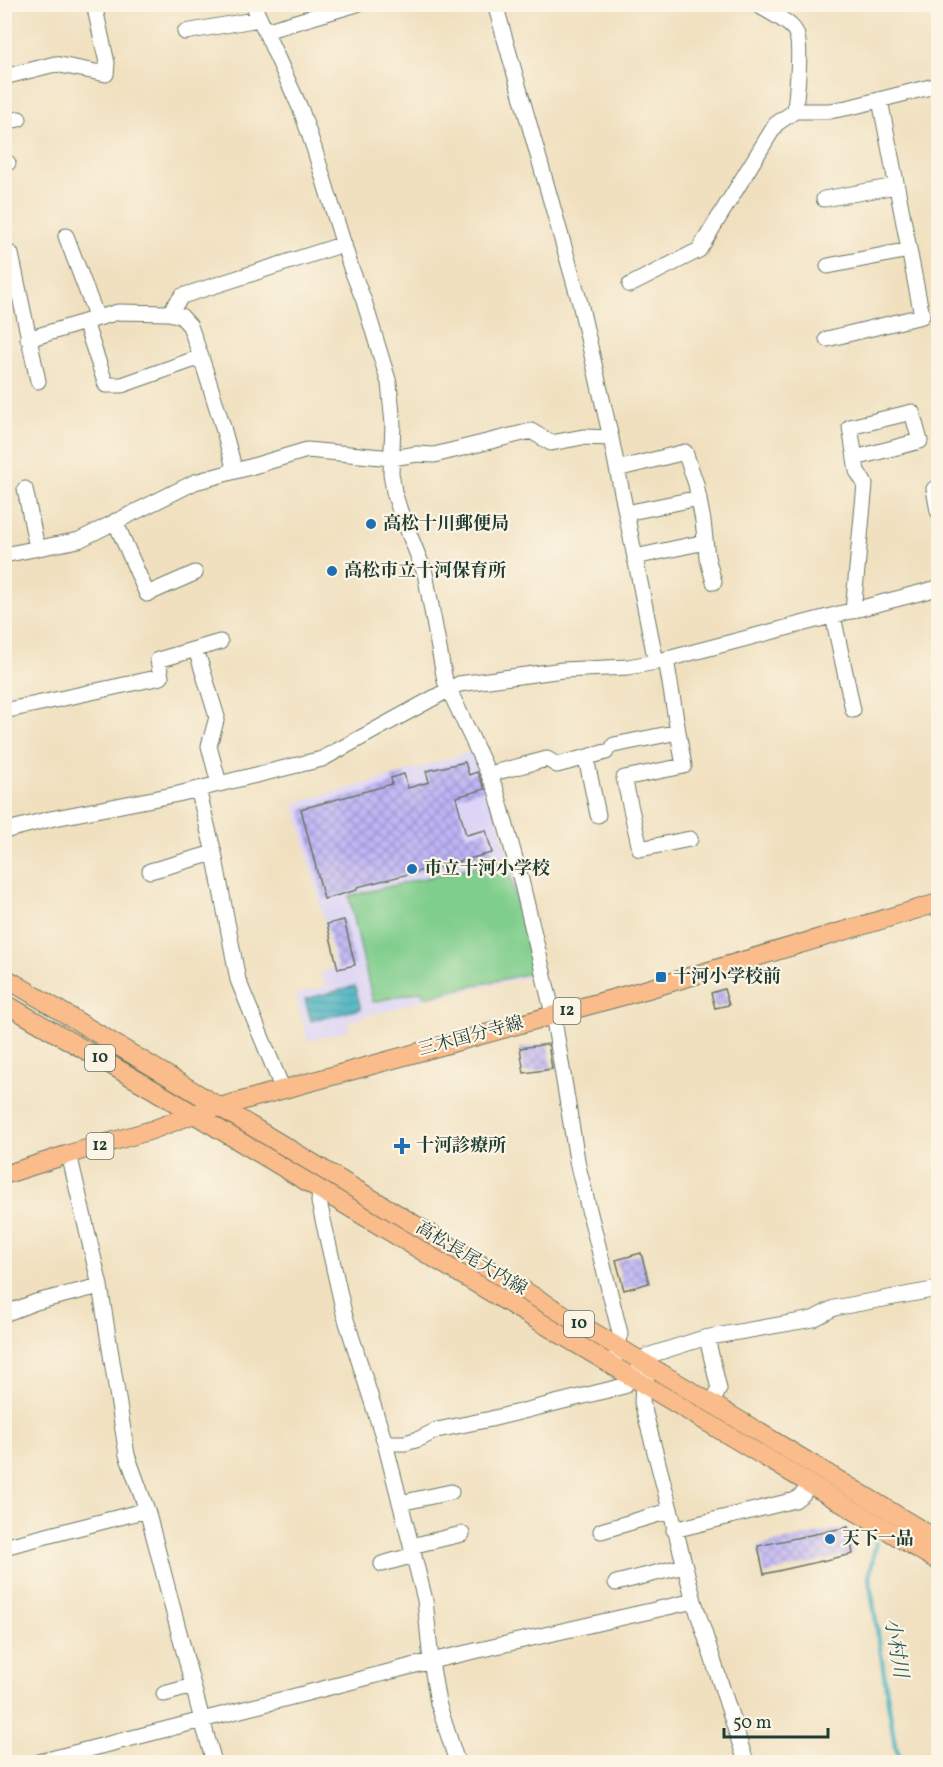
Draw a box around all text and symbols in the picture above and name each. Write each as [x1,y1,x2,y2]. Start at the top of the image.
place label: 高松十川郵便局 [383,512,509,537]
marker: 高松十川郵便局 [364,517,378,531]
place label: 高松市立十河保育所 [344,559,506,584]
marker: 高松市立十河保育所 [325,564,339,578]
place label: 市立十河小学校 [424,857,550,882]
marker: 市立十河小学校 [405,862,419,876]
place label: 十河小学校前 [673,965,781,990]
marker: 十河小学校前 [654,970,668,984]
road number: 12 [554,998,580,1024]
street label: 三木国分寺線 [416,1011,526,1063]
road number: 10 [85,1045,115,1071]
road number: 12 [86,1133,114,1159]
place label: 十河診療所 [416,1134,506,1159]
marker: 十河診療所 [393,1137,411,1155]
street label: 高松長尾大内線 [411,1216,531,1302]
road number: 10 [564,1311,594,1337]
place label: 天下一品 [842,1527,914,1552]
marker: 天下一品 [823,1532,837,1546]
water label: 小村川 [876,1616,914,1682]
scale bar [724,1701,828,1739]
text: 50 m [733,1711,772,1736]

